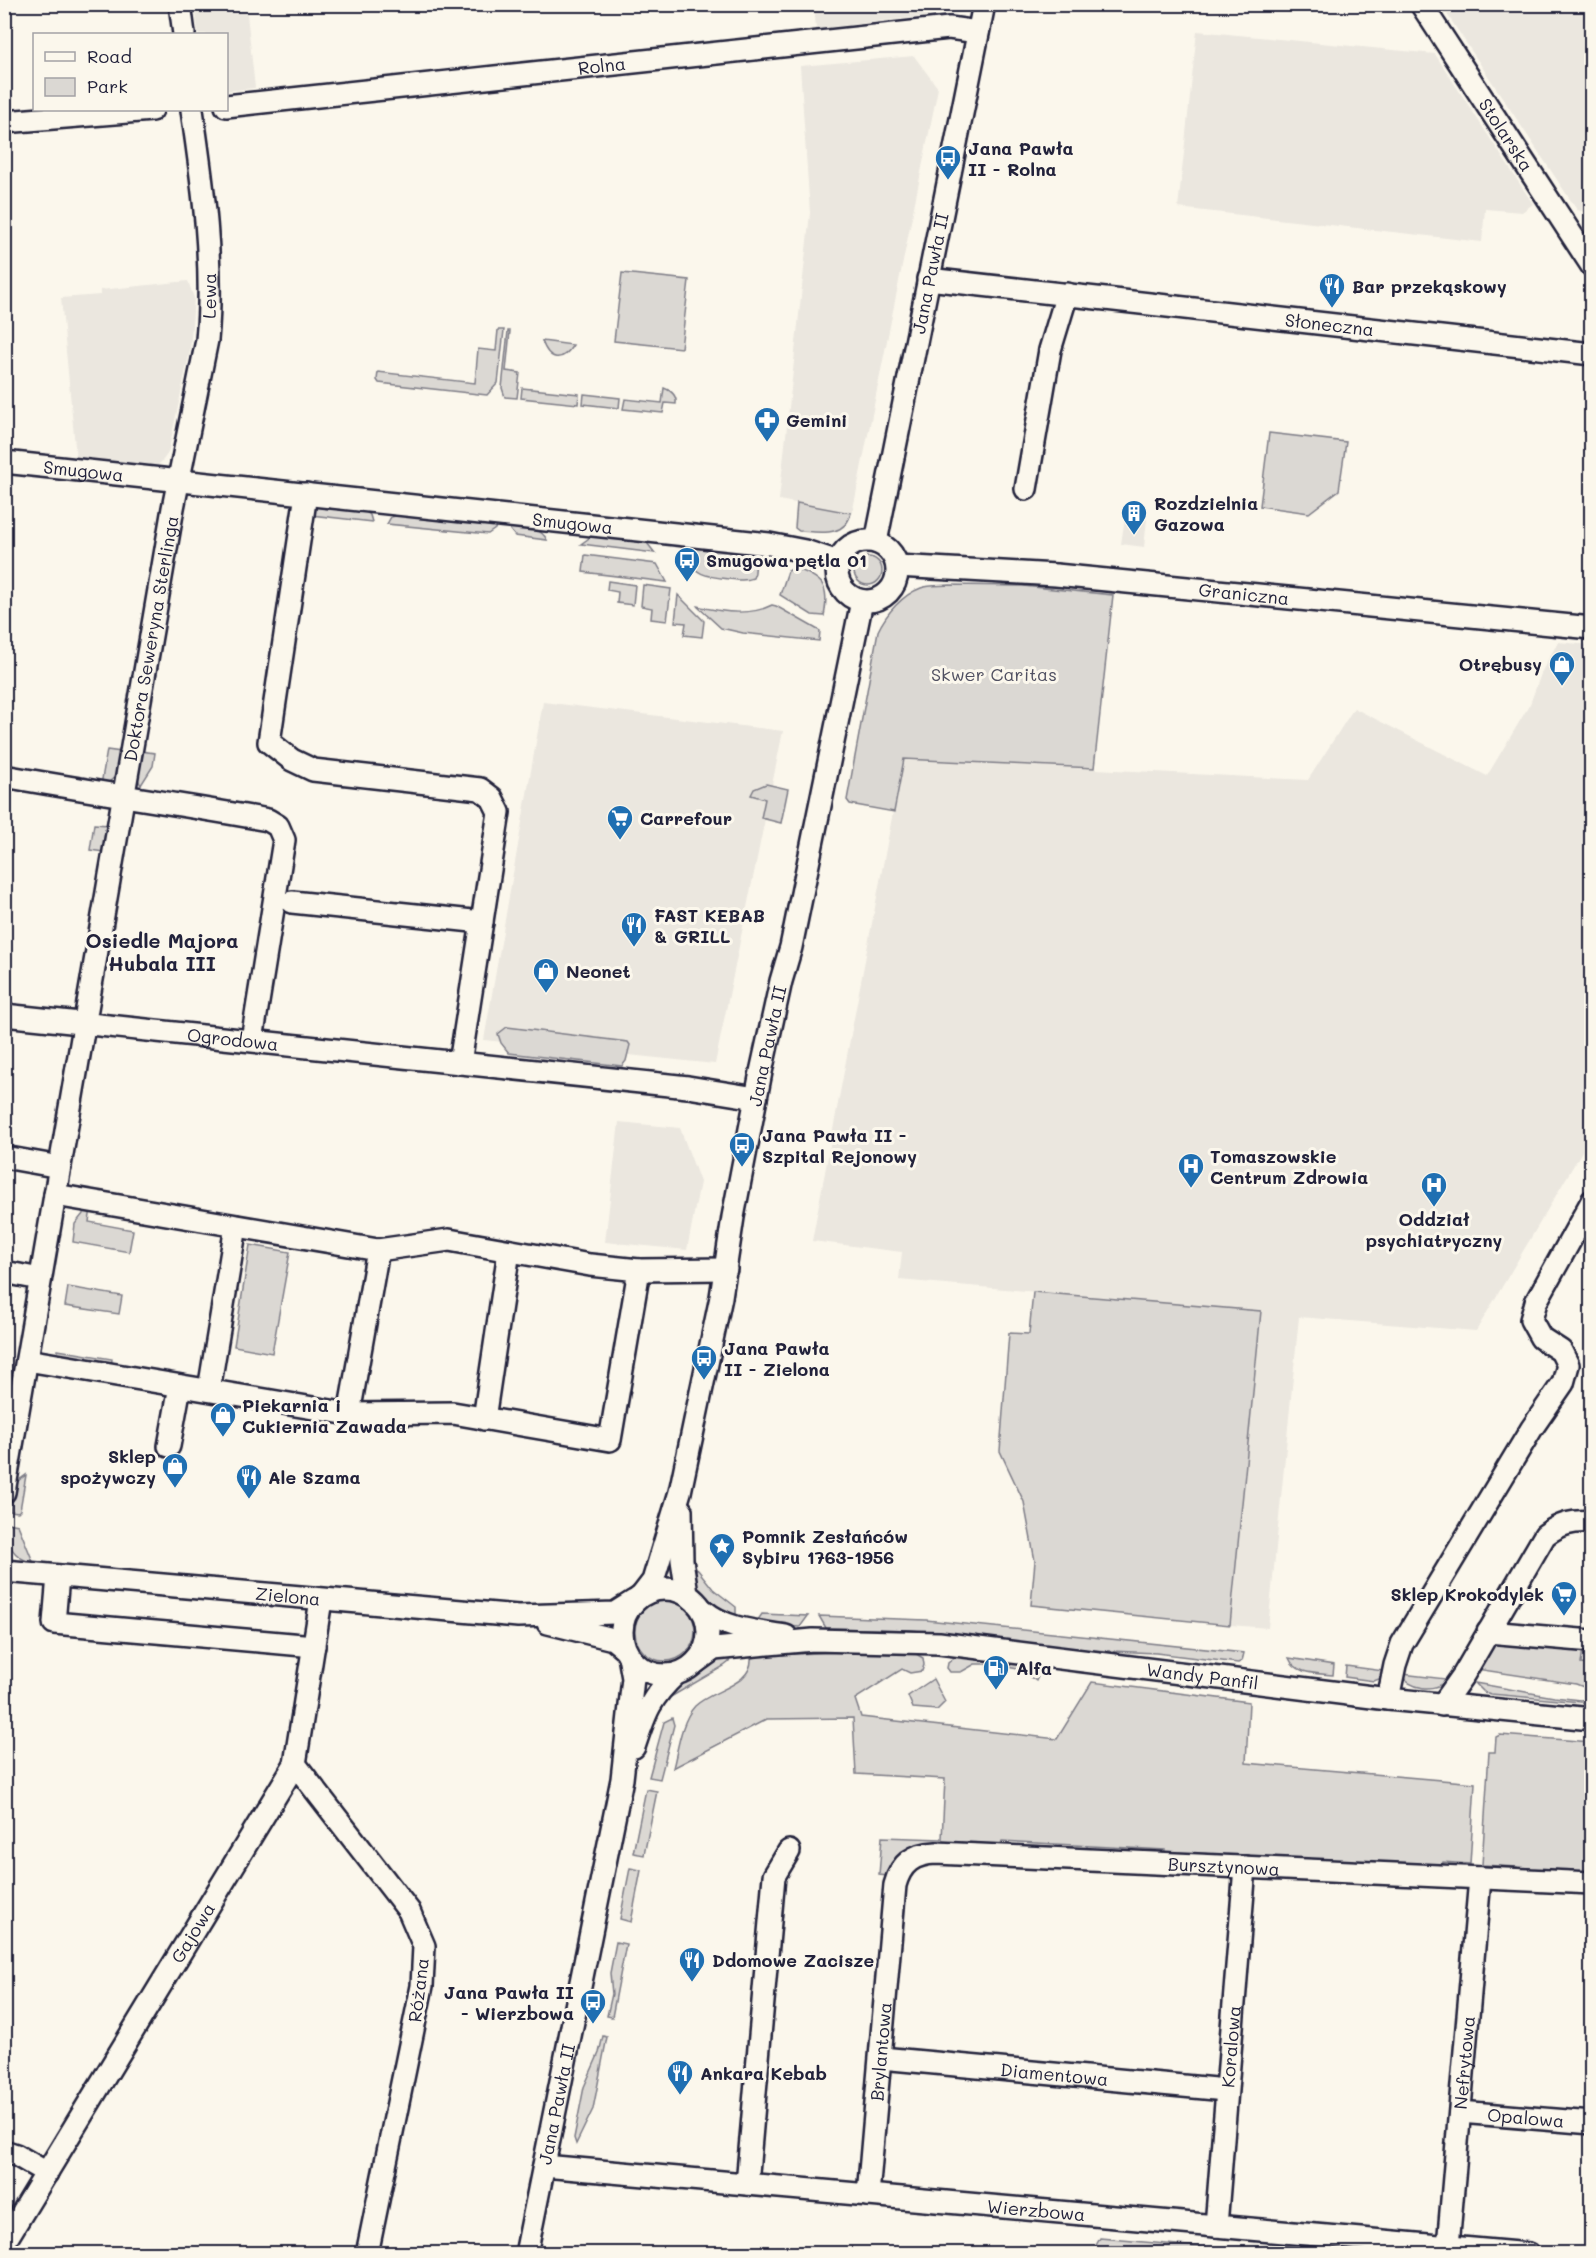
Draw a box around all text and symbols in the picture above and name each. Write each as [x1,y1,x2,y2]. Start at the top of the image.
legend [33,33,228,111]
text: Road [87,44,132,68]
street label: Rolna [577,51,627,80]
text: Park [87,74,128,98]
street label: Stolarska [1474,93,1539,176]
place label: Jana Pawła II - Rolna [968,136,1074,181]
bus stop icon: Jana Pawła II - Rolna [933,143,963,181]
street label: Jana Pawła II [906,211,954,336]
restaurant icon: Bar przekąskowy [1317,271,1347,309]
street label: Lewa [197,273,221,319]
place label: Bar przekąskowy [1352,274,1507,298]
street label: Słoneczna [1284,307,1375,341]
pharmacy icon: Gemini [752,405,782,443]
place label: Gemini [786,408,847,432]
street label: Smugowa [42,454,125,487]
place label: Rozdzielnia Gazowa [1154,491,1258,536]
building icon: Rozdzielnia Gazowa [1119,498,1149,536]
street label: Smugowa [531,507,614,539]
street label: Doktora Seweryna Sterlinga [118,514,183,763]
bus stop icon: Smugowa pętla 01 [672,545,702,583]
place label: Smugowa pętla 01 [706,548,867,572]
street label: Graniczna [1197,577,1290,610]
shop icon: Otrębusy [1547,649,1577,687]
place label: Otrębusy [1459,652,1542,676]
park label: Skwer Caritas [931,662,1057,686]
supermarket icon: Carrefour [605,803,635,841]
place label: Carrefour [640,806,732,830]
place label: FAST KEBAB & GRILL [654,903,765,948]
restaurant icon: FAST KEBAB & GRILL [619,910,649,948]
district label: Osiedle Majora Hubala III [86,927,238,976]
shop icon: Neonet [531,956,561,994]
place label: Neonet [566,959,630,983]
street label: Jana Pawła II [743,983,792,1108]
street label: Ogrodowa [186,1022,280,1056]
place label: Jana Pawła II - Szpital Rejonowy [762,1123,917,1168]
bus stop icon: Jana Pawła II - Szpital Rejonowy [727,1130,757,1168]
place label: Tomaszowskie Centrum Zdrowia [1210,1144,1368,1189]
hospital icon: Tomaszowskie Centrum Zdrowia [1176,1151,1206,1189]
hospital icon: Oddział psychiatryczny [1419,1170,1449,1208]
place label: Oddział psychiatryczny [1366,1207,1503,1252]
place label: Jana Pawła II - Zielona [724,1336,830,1381]
bus stop icon: Jana Pawła II - Zielona [689,1343,719,1381]
place label: Piekarnia i Cukiernia Zawada [242,1393,407,1438]
shop icon: Piekarnia i Cukiernia Zawada [208,1400,238,1438]
place label: Sklep spożywczy [60,1444,156,1489]
shop icon: Sklep spożywczy [160,1451,190,1489]
restaurant icon: Ale Szama [234,1462,264,1500]
place label: Ale Szama [268,1465,360,1489]
place label: Pomnik Zesłańców Sybiru 1763-1956 [742,1524,908,1569]
place icon: Pomnik Zesłańców Sybiru 1763-1956 [707,1531,737,1569]
supermarket icon: Sklep Krokodylek [1549,1579,1579,1617]
street label: Zielona [254,1581,321,1611]
place label: Sklep Krokodylek [1390,1582,1544,1606]
fuel station icon: Alfa [981,1653,1011,1691]
place label: Alfa [1016,1656,1052,1680]
street label: Wandy Panfil [1145,1657,1260,1695]
street label: Bursztynowa [1167,1852,1280,1881]
street label: Gajowa [165,1898,220,1967]
restaurant icon: Ddomowe Zacisze [677,1945,707,1983]
place label: Ddomowe Zacisze [712,1948,874,1972]
street label: Różana [402,1956,434,2024]
place label: Jana Pawła II - Wierzbowa [444,1980,574,2025]
bus stop icon: Jana Pawła II - Wierzbowa [578,1987,608,2025]
street label: Brylantowa [864,2001,897,2102]
street label: Koralowa [1215,2005,1246,2089]
street label: Nefrytowa [1448,2015,1480,2110]
street label: Jana Pawła II [532,2041,580,2167]
street label: Diamentowa [999,2057,1109,2091]
restaurant icon: Ankara Kebab [665,2058,695,2096]
place label: Ankara Kebab [700,2061,827,2085]
street label: Opalowa [1486,2102,1565,2133]
street label: Wierzbowa [986,2194,1086,2226]

